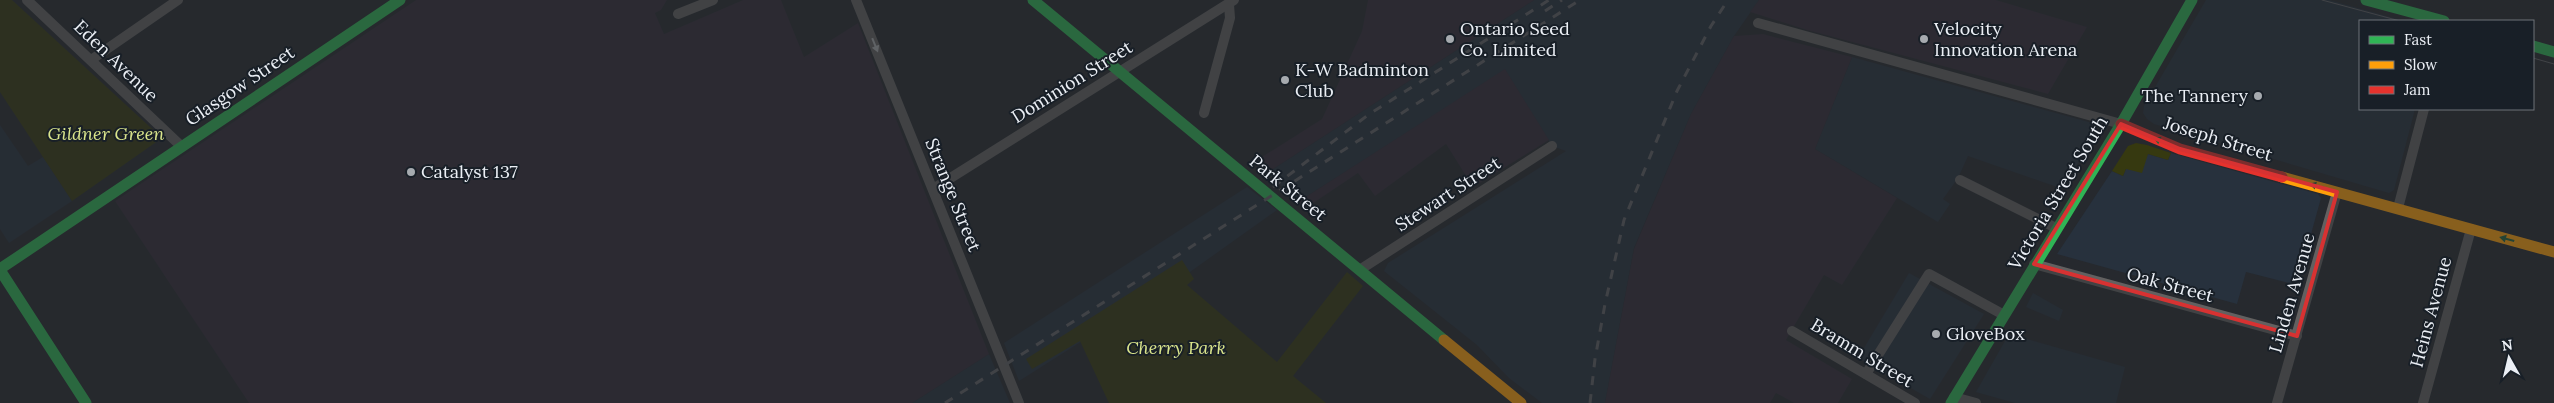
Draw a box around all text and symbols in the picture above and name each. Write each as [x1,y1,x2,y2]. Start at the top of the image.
street label: Eden Avenue [69,15,164,107]
place label: Ontario Seed Co. Limited [1460,17,1570,61]
place label: Velocity Innovation Arena [1933,17,2077,61]
legend [2359,20,2534,110]
text: Fast [2404,30,2432,49]
marker: Ontario Seed Co. Limited [1444,33,1456,45]
marker: Velocity Innovation Arena [1918,33,1930,45]
street label: Dominion Street [1007,35,1136,128]
one-way arrow [871,38,879,52]
street label: Glasgow Street [181,41,299,131]
text: Slow [2404,55,2437,74]
place label: K-W Badminton Club [1295,58,1429,102]
marker: K-W Badminton Club [1279,74,1291,86]
text: Jam [2403,80,2431,99]
place label: The Tannery [2142,84,2248,107]
marker: The Tannery [2252,90,2264,102]
street label: Victoria Street South [2002,111,2113,275]
street label: Joseph Street [2160,111,2275,166]
park label: Gildner Green [48,122,164,145]
street label: Strange Street [920,135,987,255]
one-way arrow [2154,136,2168,144]
street label: Park Street [1245,149,1332,226]
street label: Stewart Street [1391,151,1505,236]
place label: Catalyst 137 [421,160,518,183]
marker: Catalyst 137 [405,166,417,178]
one-way arrow [2309,182,2324,190]
street label: Linden Avenue [2263,230,2320,355]
one-way arrow [2499,235,2514,243]
street label: Heins Avenue [2405,254,2456,370]
street label: Oak Street [2124,262,2216,307]
street label: Bramm Street [1807,313,1918,392]
place label: GloveBox [1946,322,2025,345]
marker: GloveBox [1930,328,1942,340]
north arrow [2484,333,2534,383]
text: N [2501,335,2514,355]
park label: Cherry Park [1126,336,1226,359]

